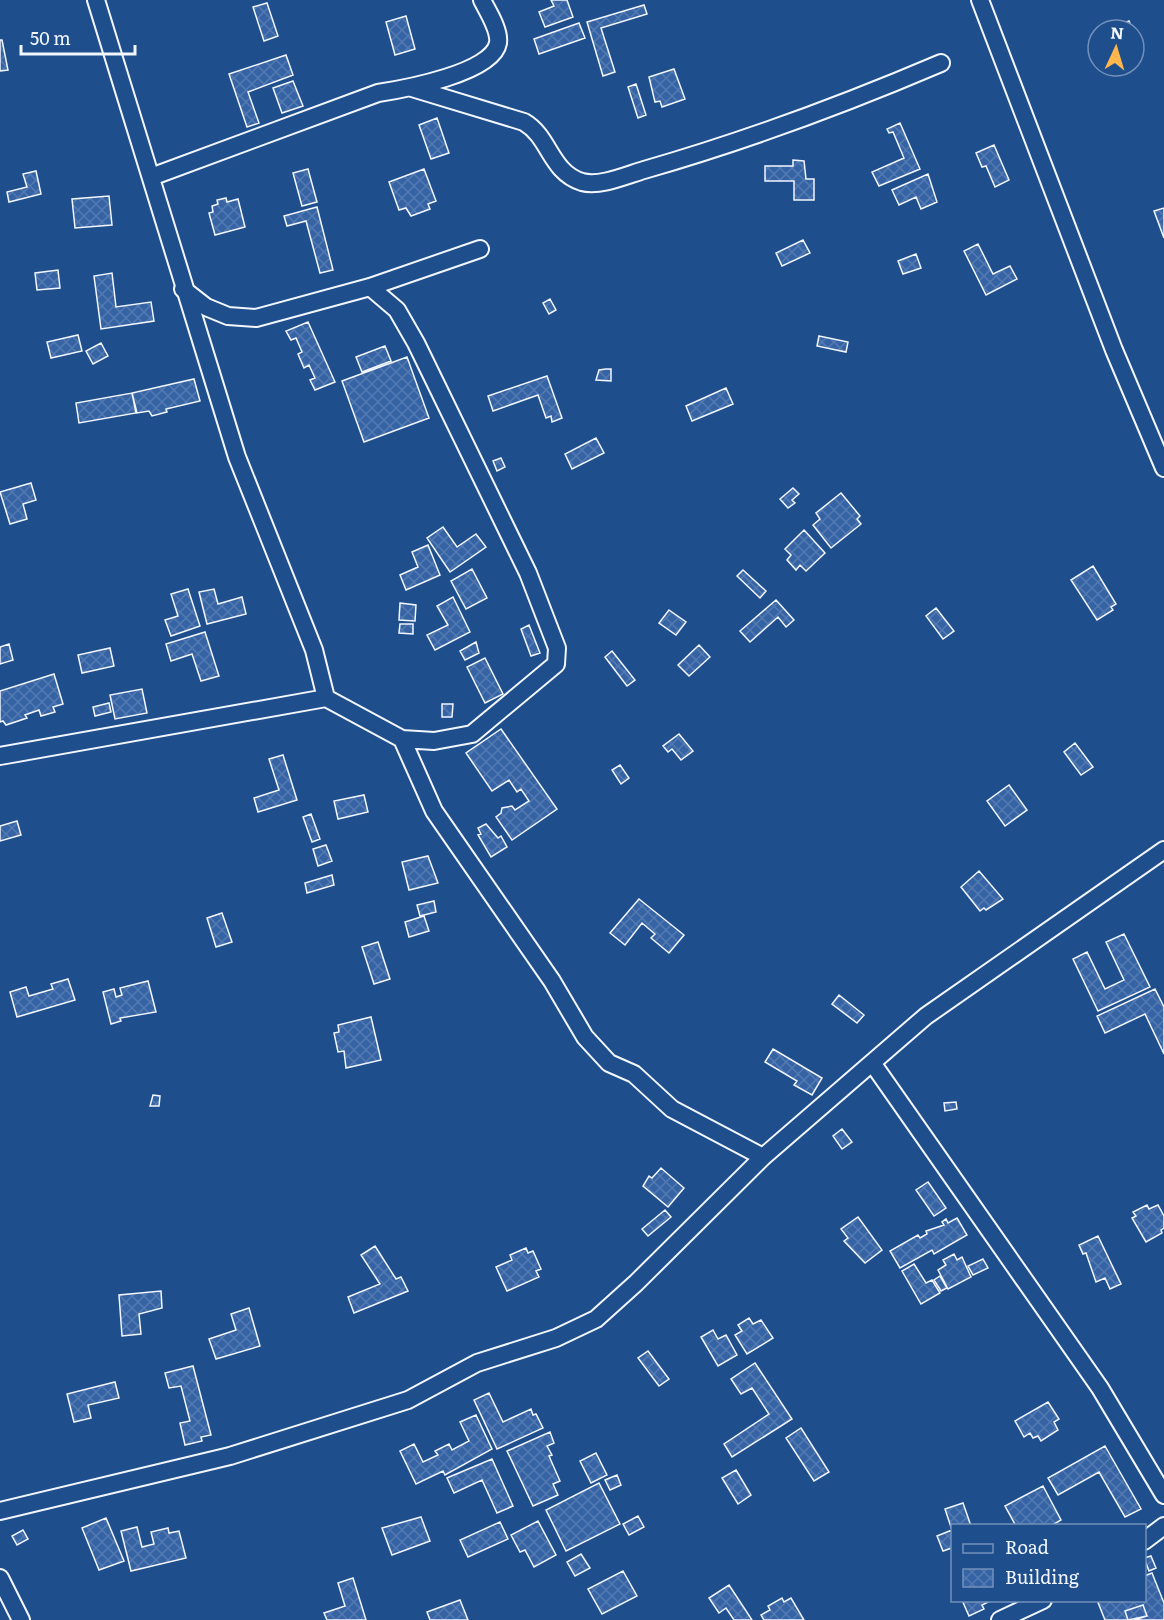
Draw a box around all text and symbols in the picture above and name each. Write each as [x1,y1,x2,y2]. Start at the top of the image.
scale bar [21,18,135,56]
north arrow [1086,18,1146,78]
text: N [1110,20,1125,44]
text: 50 m [30,24,71,51]
legend [951,1524,1146,1602]
text: Road [1005,1533,1049,1560]
text: Building [1005,1563,1080,1590]

